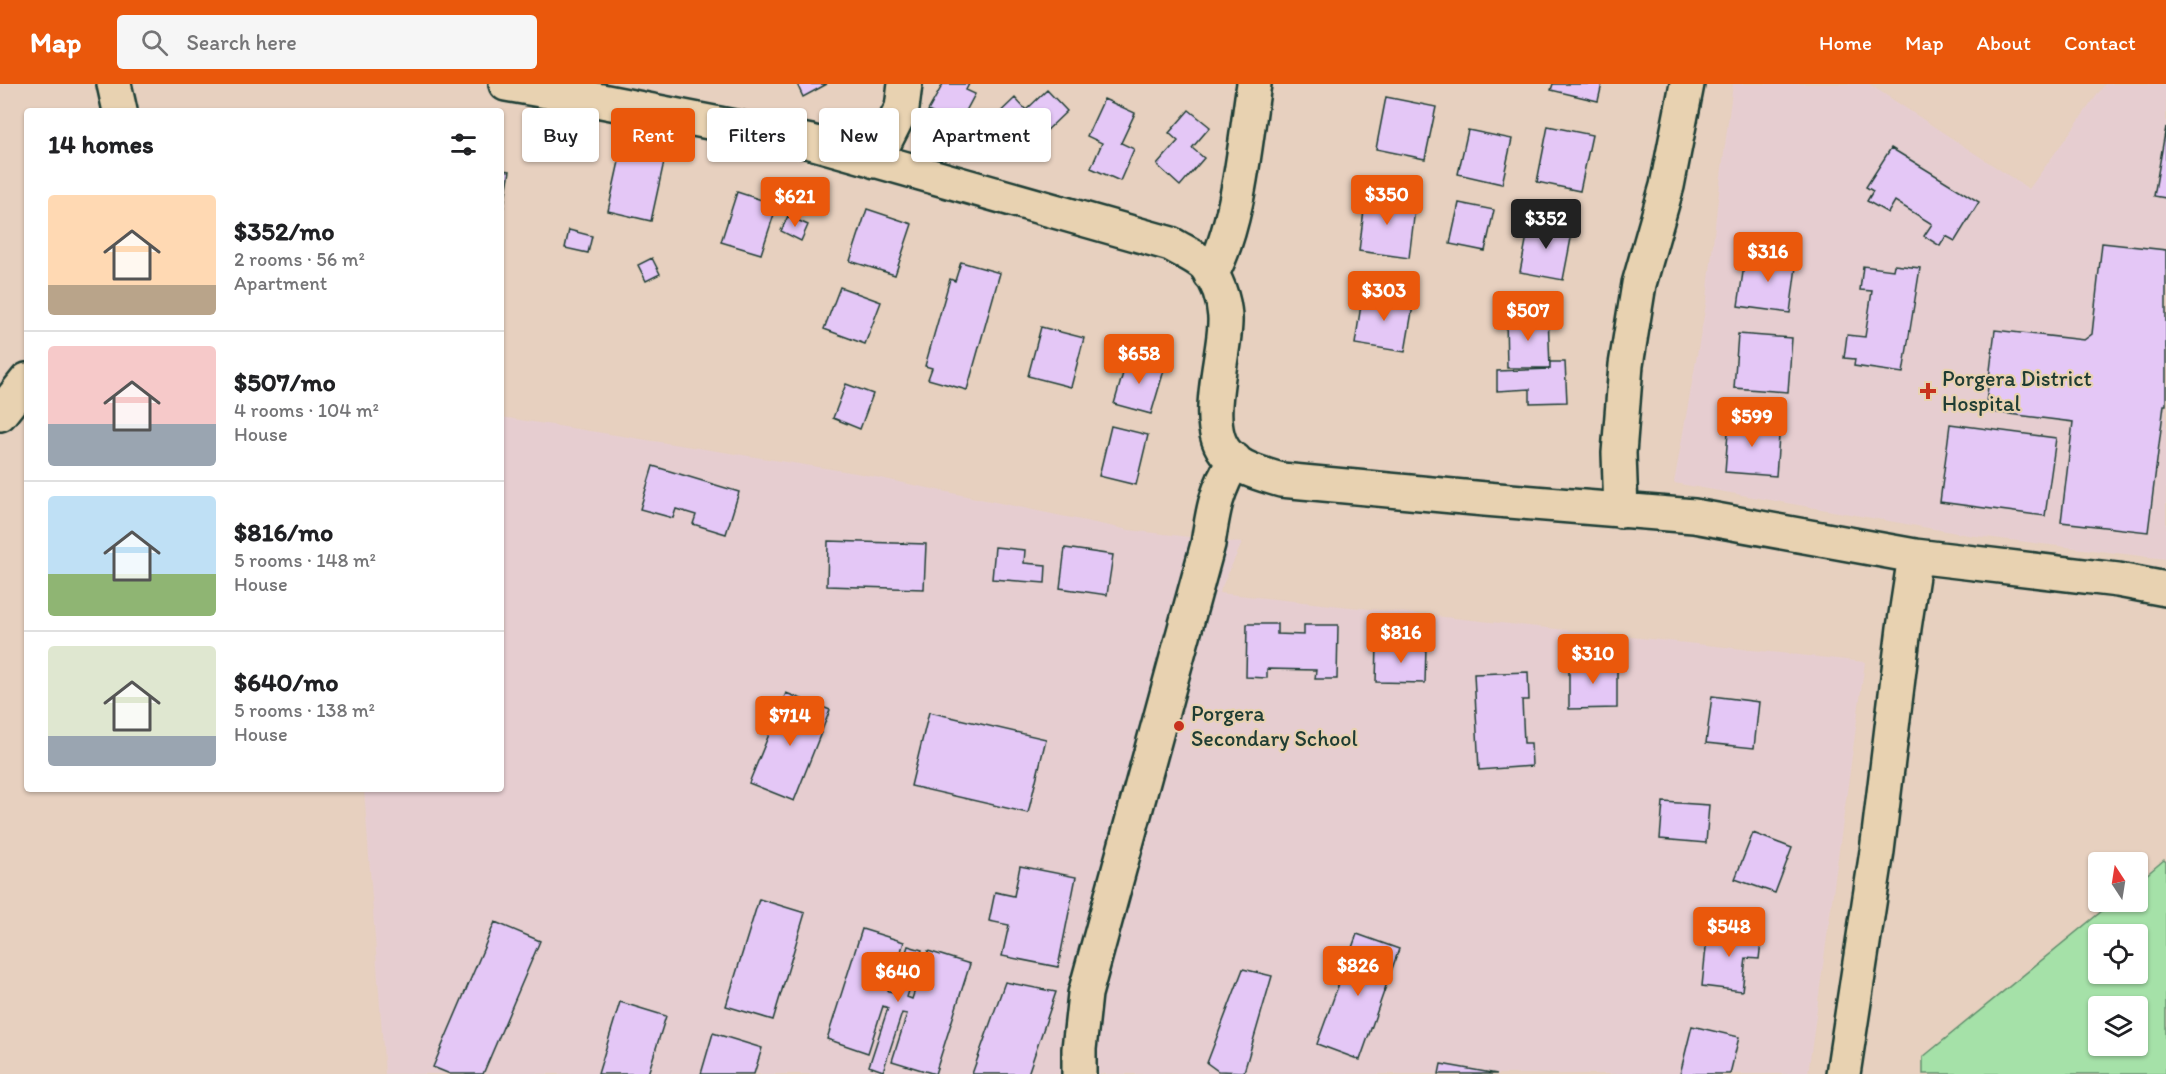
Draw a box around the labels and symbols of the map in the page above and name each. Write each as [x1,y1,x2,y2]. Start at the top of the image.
pin: $350 [1351,175,1423,226]
pin: $621 [759,177,831,228]
pin: $352 [1510,199,1582,250]
pin: $316 [1732,232,1804,283]
pin: $303 [1348,271,1420,322]
pin: $507 [1492,291,1564,342]
pin: $658 [1103,334,1175,385]
place label: Porgera District Hospital [1942,365,2092,417]
marker: Porgera District Hospital [1919,382,1937,400]
pin: $599 [1716,397,1788,448]
pin: $816 [1365,613,1437,664]
pin: $310 [1557,634,1629,685]
pin: $714 [754,696,826,747]
place label: Porgera Secondary School [1191,700,1358,752]
marker: Porgera Secondary School [1172,719,1186,733]
north arrow [2088,852,2148,912]
pin: $548 [1693,907,1765,958]
pin: $826 [1322,946,1394,997]
pin: $640 [862,952,934,1003]

